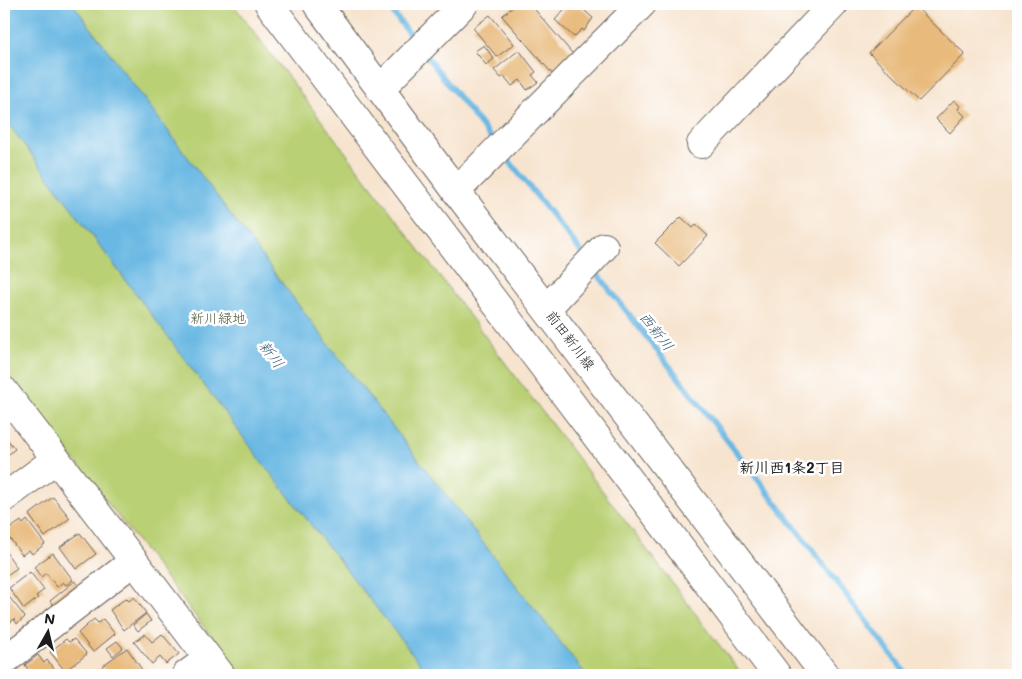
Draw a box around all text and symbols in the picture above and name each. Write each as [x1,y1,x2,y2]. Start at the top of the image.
street label: 前田新川線 [542,306,600,374]
water label: 西新川 [635,307,679,355]
park label: 新川緑地 [190,308,246,327]
water label: 新川 [255,336,289,372]
district label: 新川西1条2丁目 [739,457,845,477]
north arrow [22,606,72,656]
text: N [43,608,56,629]

